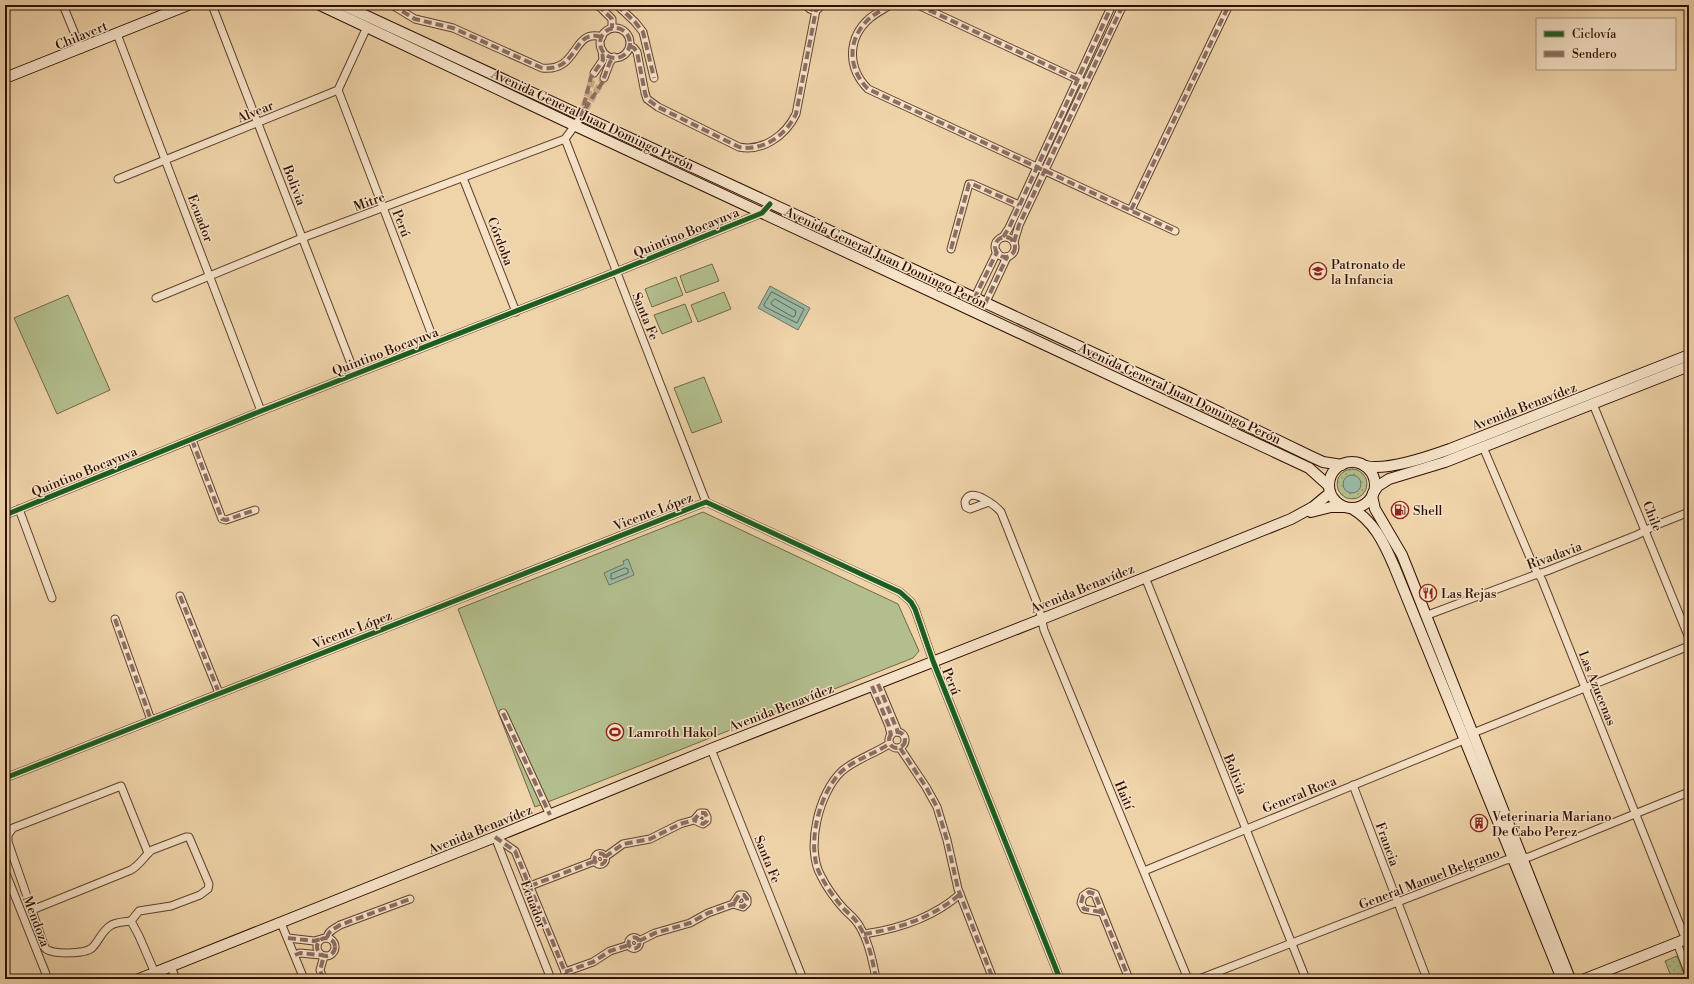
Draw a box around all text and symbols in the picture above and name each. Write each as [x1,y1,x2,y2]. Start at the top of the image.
street label: Chilavert [53,18,110,54]
legend [1536,18,1676,70]
text: Ciclovía [1572,27,1617,42]
text: Sendero [1572,47,1617,62]
street label: Avenida General Juan Domingo Perón [488,65,697,174]
street label: Alvear [234,97,276,127]
street label: Bolivia [279,162,309,208]
street label: Mitre [351,189,388,215]
street label: Ecuador [184,192,217,245]
street label: Avenida General Juan Domingo Perón [781,203,990,312]
street label: Quintino Bocayuva [631,204,742,261]
street label: Perú [389,207,414,240]
street label: Córdoba [484,215,517,268]
place label: Patronato de la Infancia [1331,257,1406,288]
school or university icon: Patronato de la Infancia [1308,261,1328,281]
street label: Santa Fe [628,290,662,343]
street label: Quintino Bocayuva [330,324,441,380]
street label: Avenida General Juan Domingo Perón [1075,339,1284,448]
street label: Avenida Benavídez [1469,380,1579,435]
street label: Quintino Bocayuva [29,443,140,500]
street label: Vicente López [610,489,695,535]
street label: Chile [1639,499,1666,534]
fuel station icon: Shell [1390,500,1410,520]
place label: Shell [1413,503,1443,519]
street label: Rivadavia [1525,538,1584,573]
street label: Avenida Benavídez [1027,561,1137,617]
restaurant icon: Las Rejas [1418,583,1438,603]
place label: Las Rejas [1441,586,1497,602]
street label: Vicente López [309,607,394,653]
street label: Las Azucenas [1575,649,1619,728]
street label: Perú [938,665,964,698]
street label: Avenida Benavídez [726,681,836,736]
sports icon: Lamroth Hakol [605,722,625,742]
place label: Lamroth Hakol [628,725,717,741]
street label: Bolivia [1219,751,1250,797]
street label: General Roca [1260,773,1339,817]
street label: Haití [1111,778,1138,813]
street label: Avenida Benavídez [425,802,535,858]
place label: Veterinaria Mariano De Cabo Perez [1491,809,1612,840]
building icon: Veterinaria Mariano De Cabo Perez [1469,813,1489,833]
street label: Francia [1372,820,1403,869]
street label: Santa Fe [750,833,784,886]
street label: General Manuel Belgrano [1357,845,1502,913]
street label: Ecuador [517,878,550,931]
street label: Mendoza [19,894,53,949]

